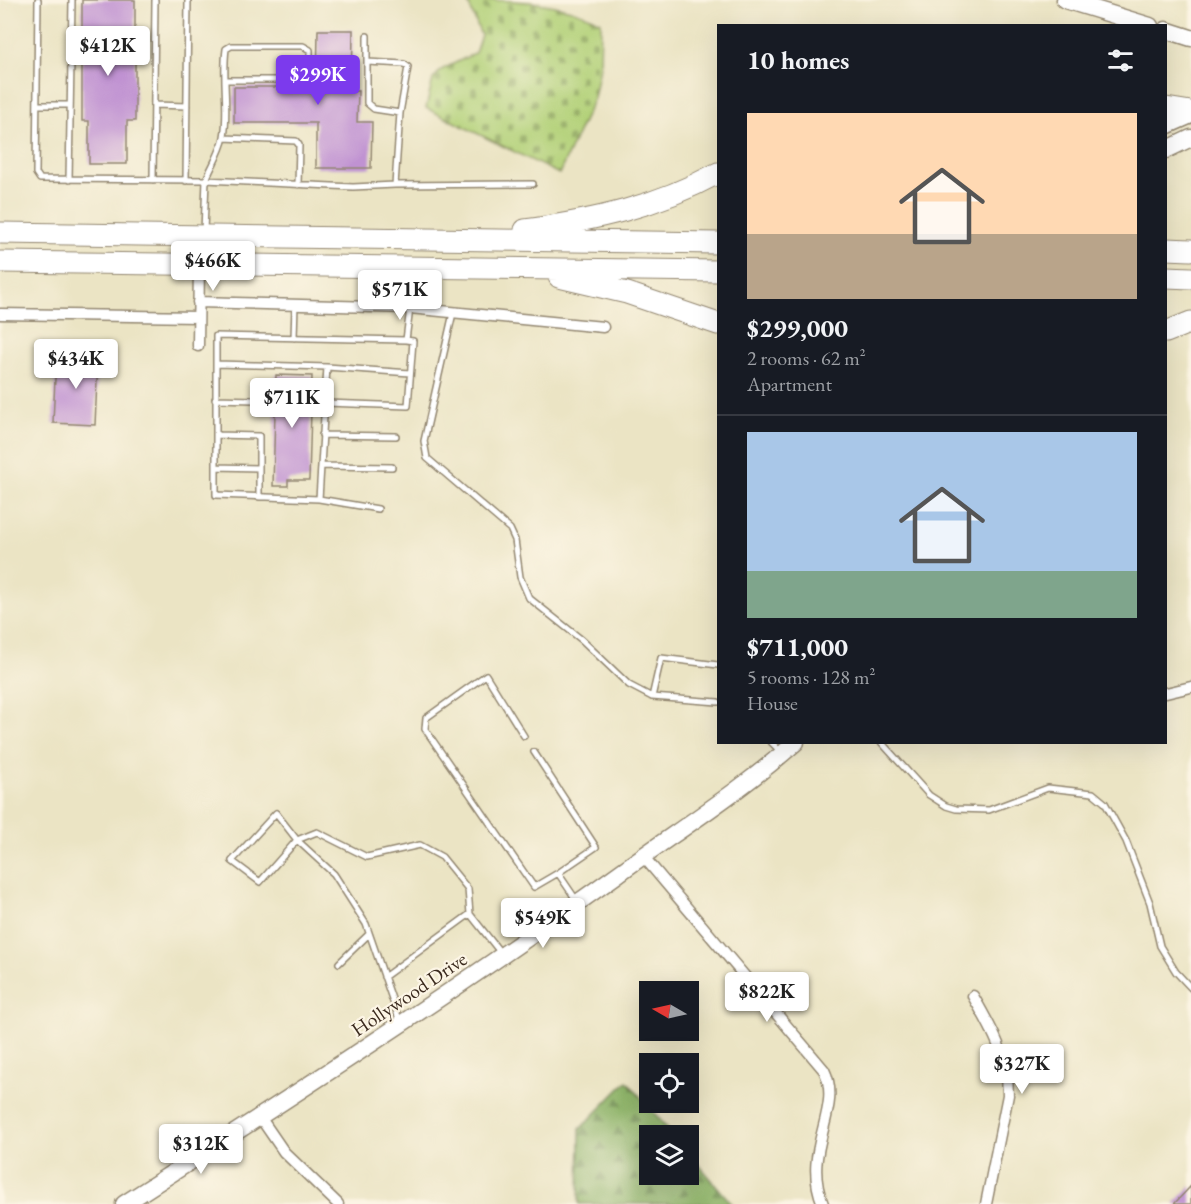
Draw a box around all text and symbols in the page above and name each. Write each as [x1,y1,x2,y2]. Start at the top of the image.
pin: $412K [66,26,150,77]
text: $412K [80,32,136,58]
text: 10 homes [747,43,849,77]
icon: filters [1104,44,1137,77]
pin: $299K [276,55,360,106]
text: $299K [290,61,346,87]
icon: home [888,152,996,260]
pin: $466K [171,241,255,292]
text: $466K [185,247,241,273]
pin: $571K [358,270,442,321]
text: $571K [372,276,428,302]
text: $299,000 [747,311,848,345]
pin: $434K [34,339,118,390]
text: $434K [48,345,104,371]
text: 2 rooms · 62 m² [747,345,866,371]
text: Apartment [747,371,832,397]
pin: $711K [250,378,334,429]
text: $711K [264,384,320,410]
icon: home [888,471,996,579]
text: $711,000 [747,630,848,664]
text: 5 rooms · 128 m² [747,664,875,690]
text: House [747,690,798,716]
pin: $549K [501,898,585,949]
text: $549K [515,904,571,930]
street label: Hollywood Drive [346,946,472,1042]
pin: $822K [725,972,809,1023]
text: $822K [739,978,795,1004]
north arrow [639,981,699,1041]
map controls [639,981,699,1185]
pin: $327K [980,1044,1064,1095]
text: $327K [994,1050,1050,1076]
button: locate [639,1053,699,1113]
pin: $312K [159,1124,243,1175]
button: layers [639,1125,699,1185]
text: $312K [173,1130,229,1156]

